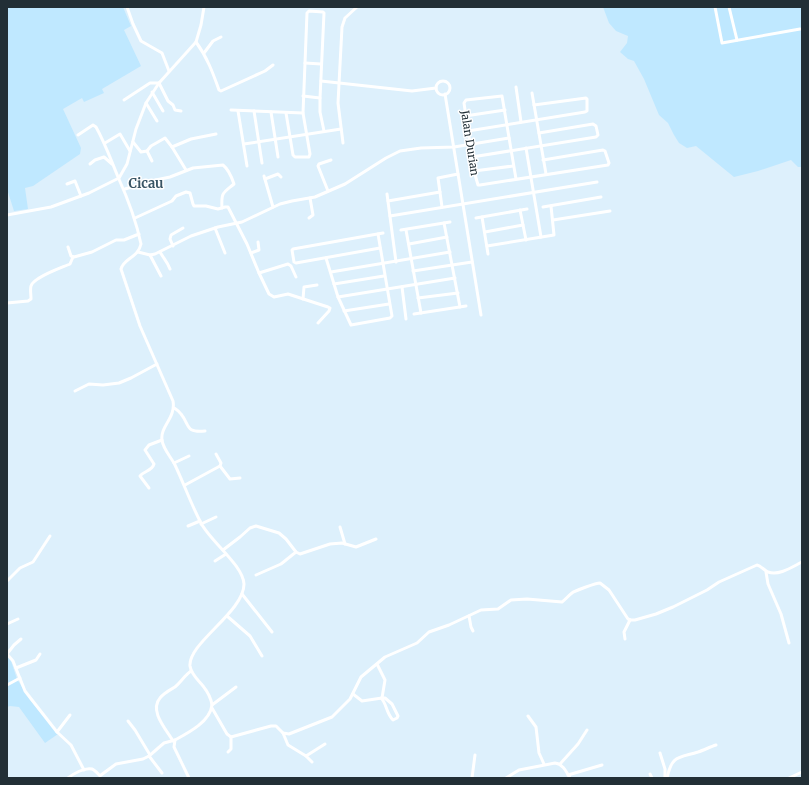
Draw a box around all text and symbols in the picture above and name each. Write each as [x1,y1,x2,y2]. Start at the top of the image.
street label: Jalan Durian [458,108,482,177]
district label: Cicau [129,175,163,192]

